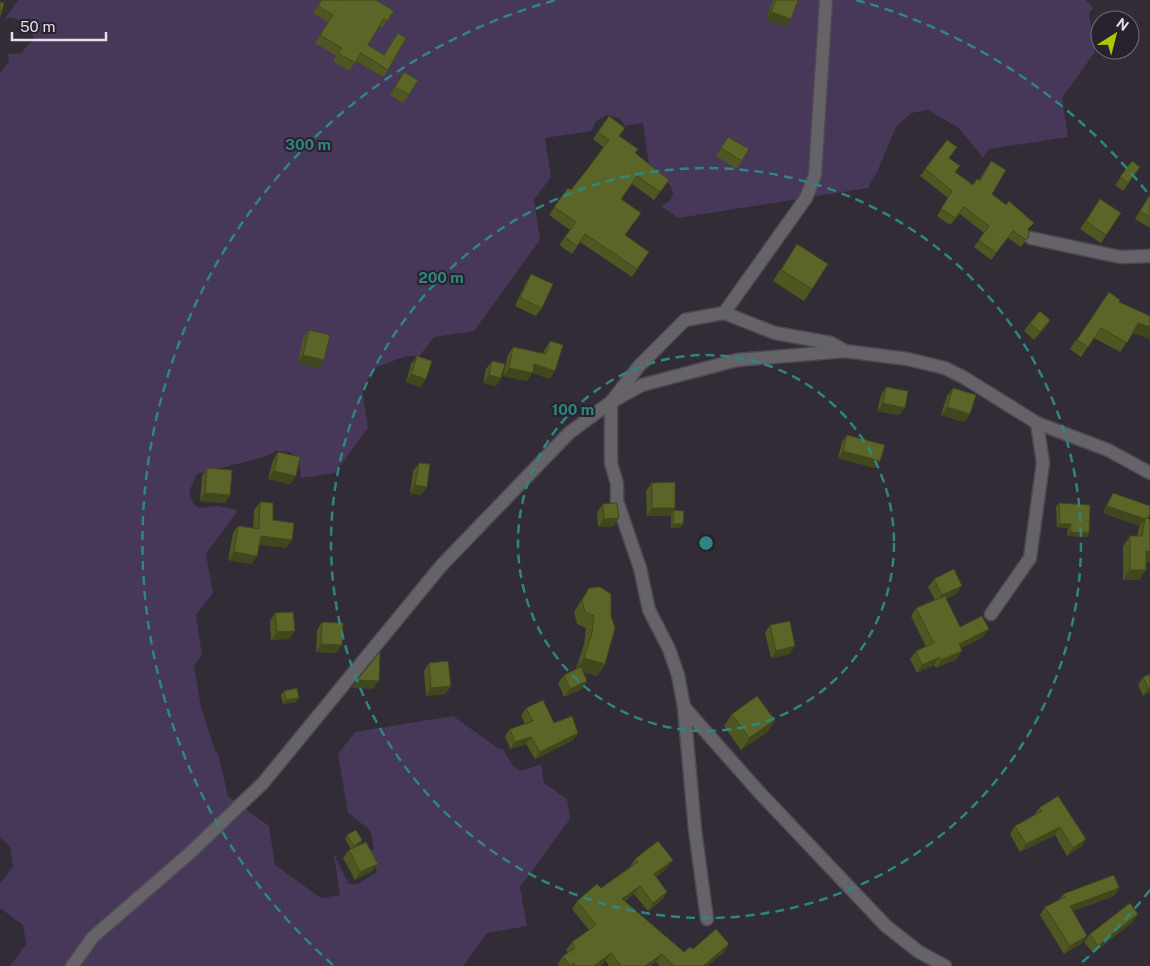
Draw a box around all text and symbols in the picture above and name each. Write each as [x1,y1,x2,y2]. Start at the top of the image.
scale bar [12,10,106,42]
north arrow [1090,10,1140,60]
text: N [1114,15,1132,34]
text: 50 m [20,18,55,35]
text: 300 m [285,136,331,153]
text: 200 m [418,269,464,286]
text: 100 m [552,401,594,418]
centre of rings [697,534,715,552]

